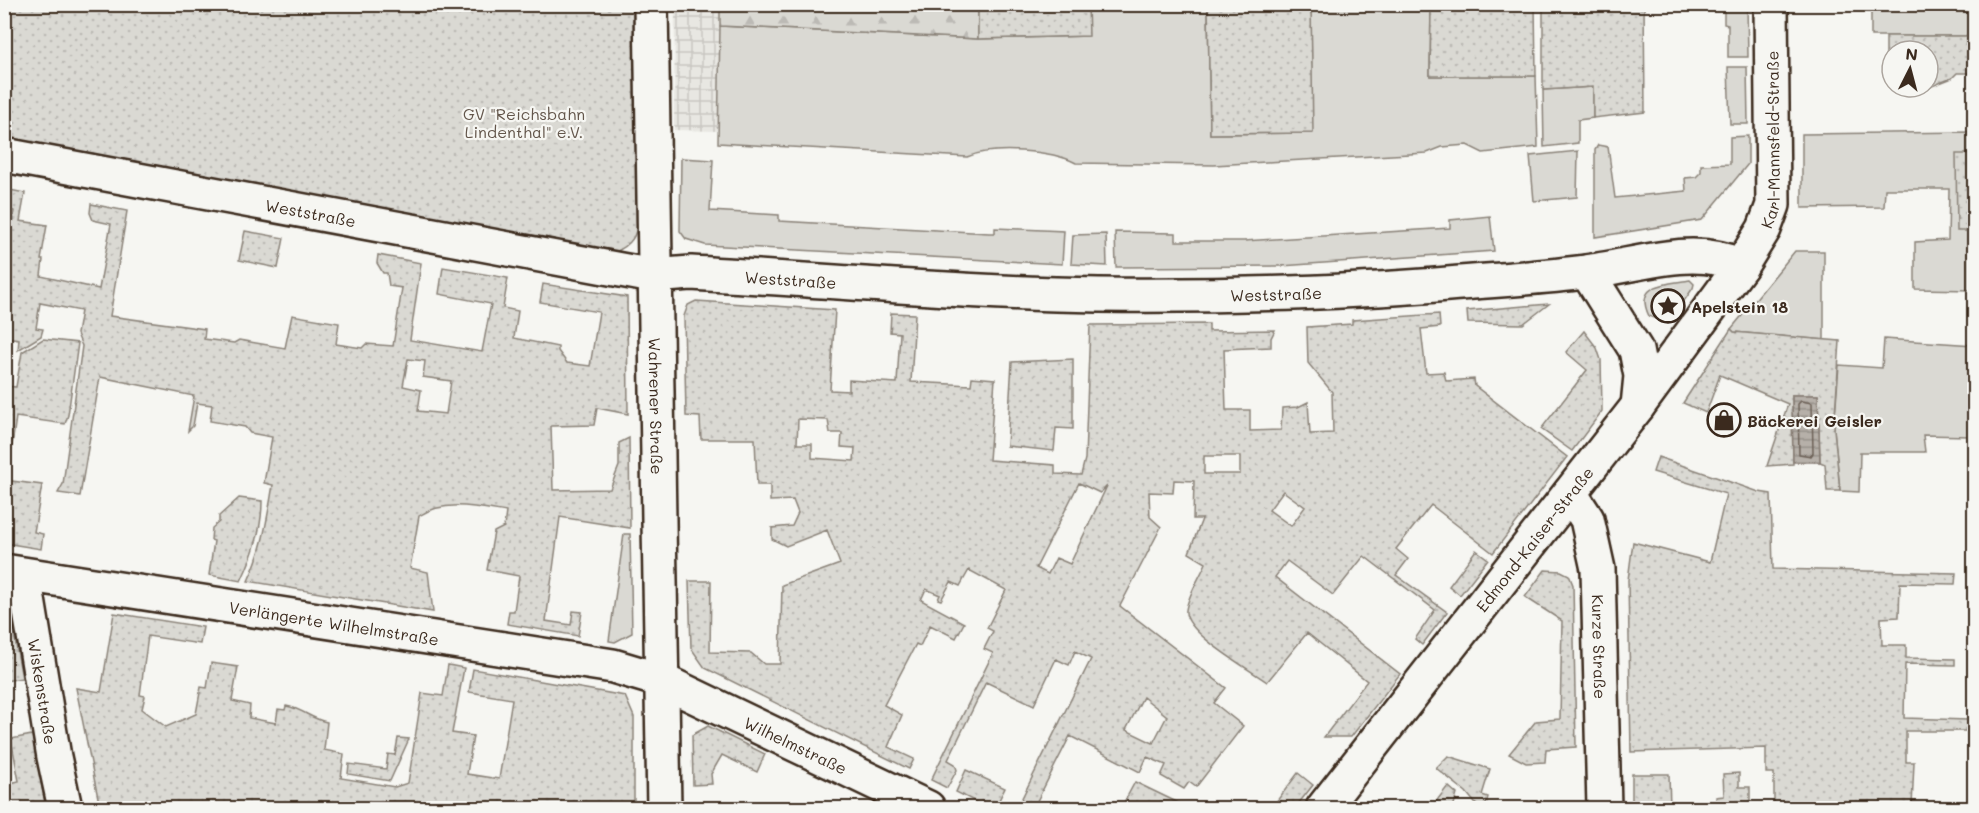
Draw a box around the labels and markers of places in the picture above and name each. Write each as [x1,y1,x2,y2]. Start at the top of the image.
place icon: Apelstein 18 [1650,288,1686,324]
place label: Apelstein 18 [1691,296,1788,317]
shop icon: Bäckerei Geisler [1706,402,1742,438]
place label: Bäckerei Geisler [1747,410,1882,431]

